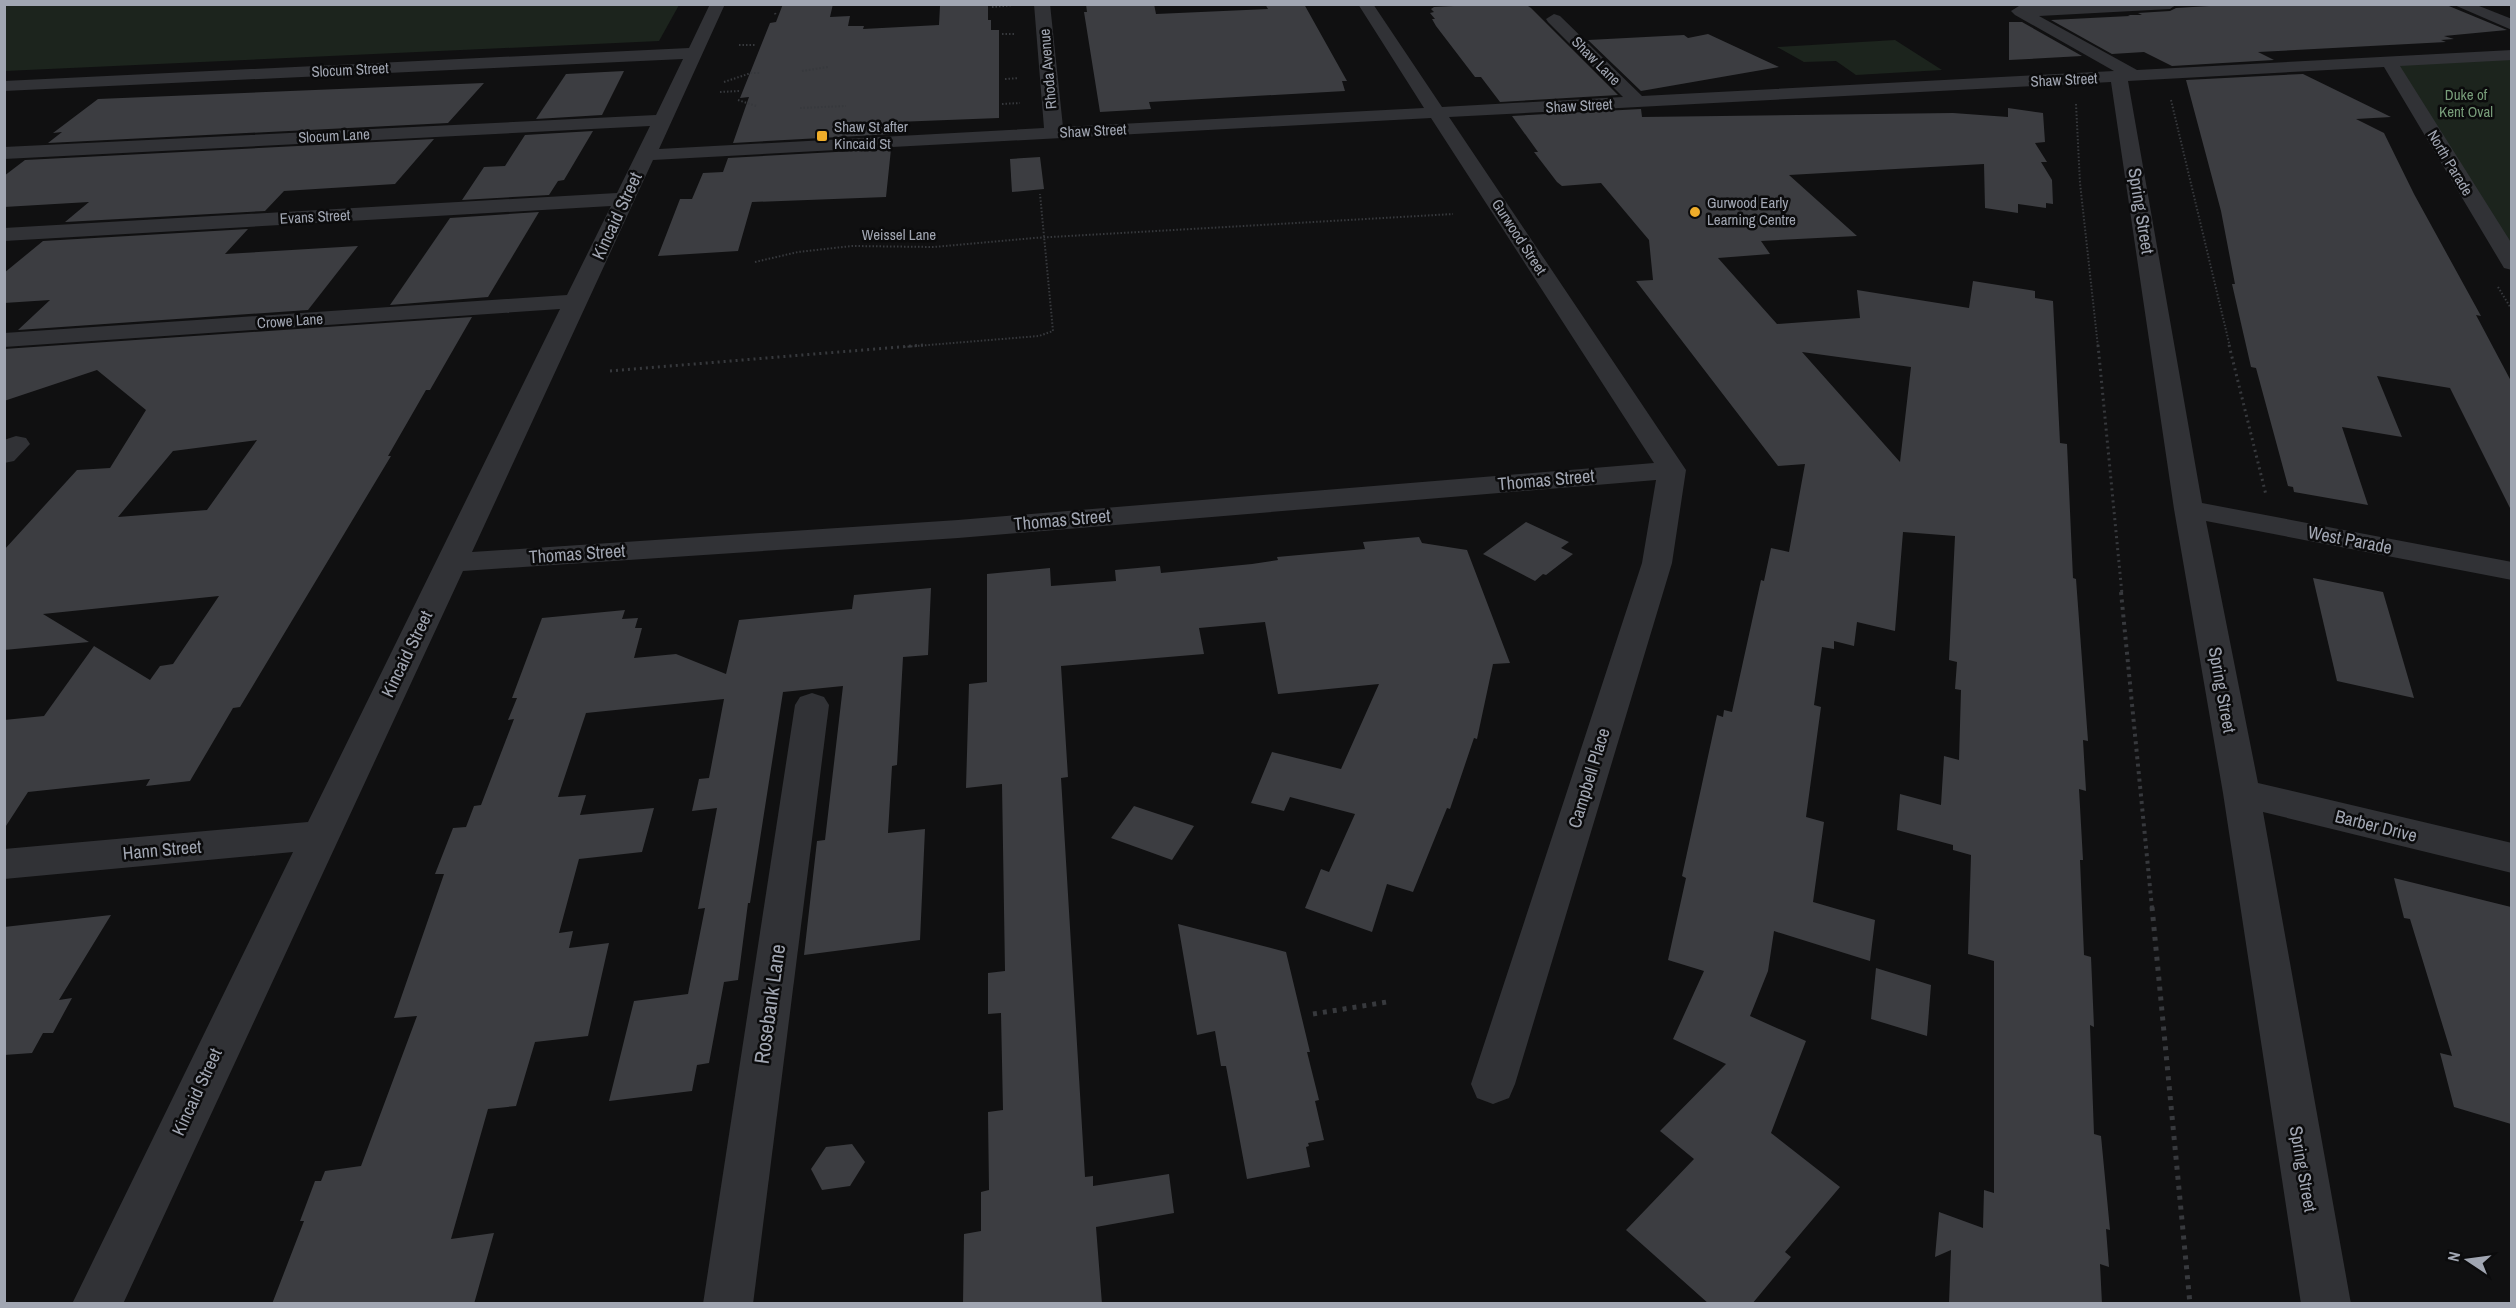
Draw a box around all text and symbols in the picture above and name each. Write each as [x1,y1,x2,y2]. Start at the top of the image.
street label: Rhoda Avenue [1034,28,1061,110]
street label: Shaw Lane [1567,31,1626,90]
street label: Slocum Street [311,57,390,82]
street label: Shaw Street [2030,67,2099,92]
park label: Duke of Kent Oval [2439,84,2493,122]
street label: Shaw Street [1545,93,1614,118]
place label: Shaw St after Kincaid St [834,116,908,154]
street label: Shaw Street [1059,118,1128,143]
street label: Slocum Lane [298,123,371,148]
street label: North Parade [2423,126,2478,200]
marker: Shaw St after Kincaid St [815,129,829,143]
street label: Spring Street [2122,166,2161,256]
street label: Kincaid Street [585,168,648,263]
place label: Gurwood Early Learning Centre [1707,192,1796,230]
street label: Gurwood Street [1487,195,1552,279]
street label: Evans Street [279,204,351,229]
marker: Gurwood Early Learning Centre [1688,205,1702,219]
street label: Weissel Lane [862,224,936,245]
street label: Crowe Lane [256,308,324,333]
street label: Thomas Street [1497,463,1595,496]
street label: Thomas Street [1013,503,1111,536]
street label: West Parade [2306,519,2394,560]
street label: Thomas Street [528,538,626,569]
street label: Kincaid Street [375,606,438,701]
street label: Spring Street [2203,645,2242,735]
street label: Campbell Place [1561,725,1616,831]
street label: Barber Drive [2333,803,2420,848]
street label: Hann Street [122,834,202,865]
street label: Rosebank Lane [747,942,792,1066]
street label: Kincaid Street [165,1044,228,1139]
street label: Spring Street [2284,1124,2323,1214]
north arrow [2438,1230,2498,1290]
text: N [2442,1250,2465,1264]

